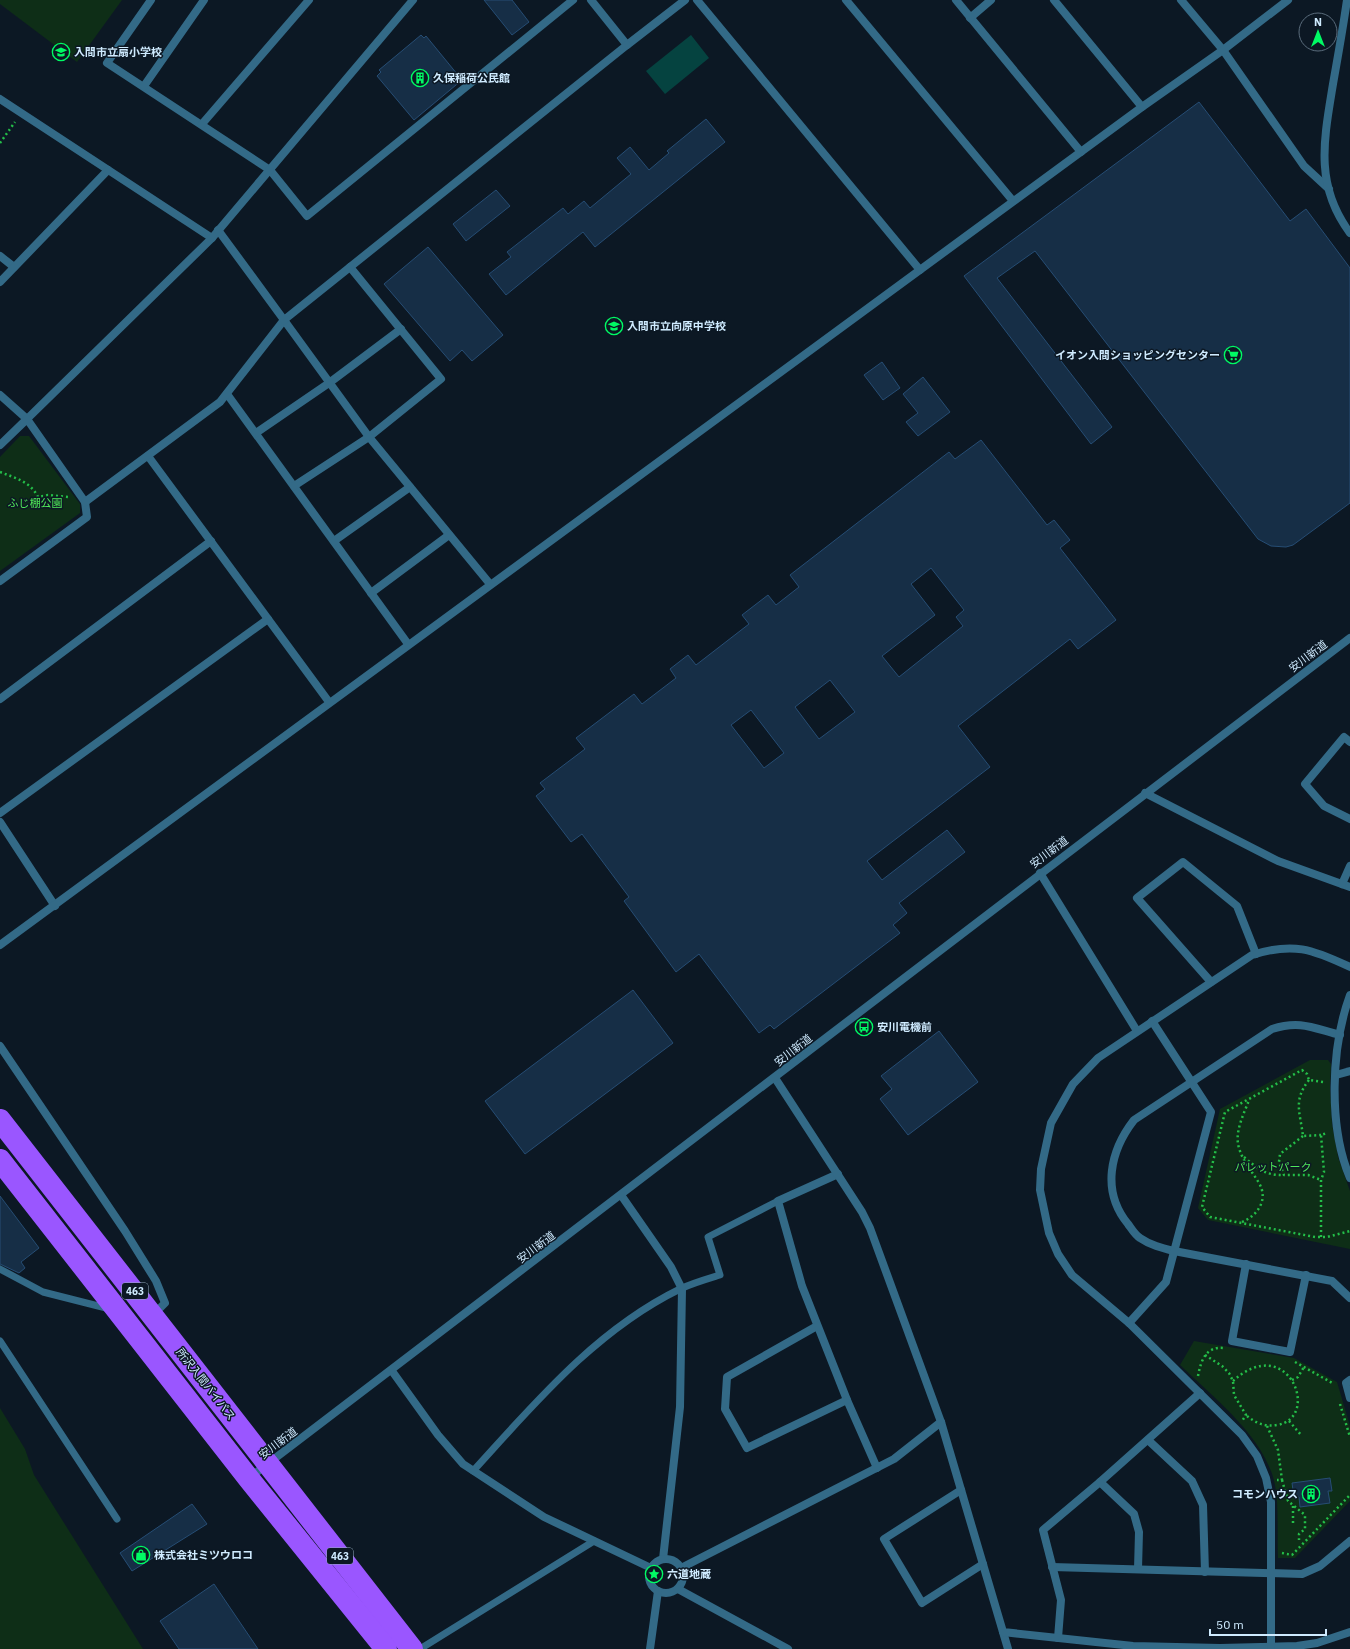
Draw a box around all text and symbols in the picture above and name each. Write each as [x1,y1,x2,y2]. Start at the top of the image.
north arrow [1298,12,1338,52]
text: N [1314,15,1322,29]
school or university icon: 入間市立扇小学校 [51,42,71,62]
place label: 入間市立扇小学校 [74,45,162,59]
building icon: 久保稲荷公民館 [410,68,430,88]
place label: 久保稲荷公民館 [433,71,510,85]
school or university icon: 入間市立向原中学校 [604,316,624,336]
place label: 入間市立向原中学校 [627,319,726,333]
supermarket icon: イオン入間ショッピングセンター [1223,345,1243,365]
place label: イオン入間ショッピングセンター [1055,348,1220,362]
park label: ふじ棚公園 [8,496,63,510]
street label: 安川新道 [1286,637,1330,675]
street label: 安川新道 [1027,833,1071,871]
bus stop icon: 安川電機前 [854,1017,874,1037]
place label: 安川電機前 [877,1020,932,1034]
street label: 安川新道 [771,1031,815,1069]
park label: パレットパーク [1235,1160,1312,1174]
street label: 安川新道 [514,1228,558,1266]
road number: 463 [122,1283,148,1299]
street label: 所沢入間バイパス [173,1345,239,1423]
street label: 安川新道 [256,1424,300,1462]
building icon: コモンハウス [1301,1484,1321,1504]
place label: コモンハウス [1232,1487,1298,1501]
shop icon: 株式会社ミツウロコ [131,1545,151,1565]
place label: 株式会社ミツウロコ [154,1548,253,1562]
road number: 463 [327,1548,353,1564]
place icon: 六道地蔵 [644,1564,664,1584]
place label: 六道地蔵 [667,1567,711,1581]
scale bar [1210,1611,1326,1637]
text: 50 m [1216,1617,1244,1632]

